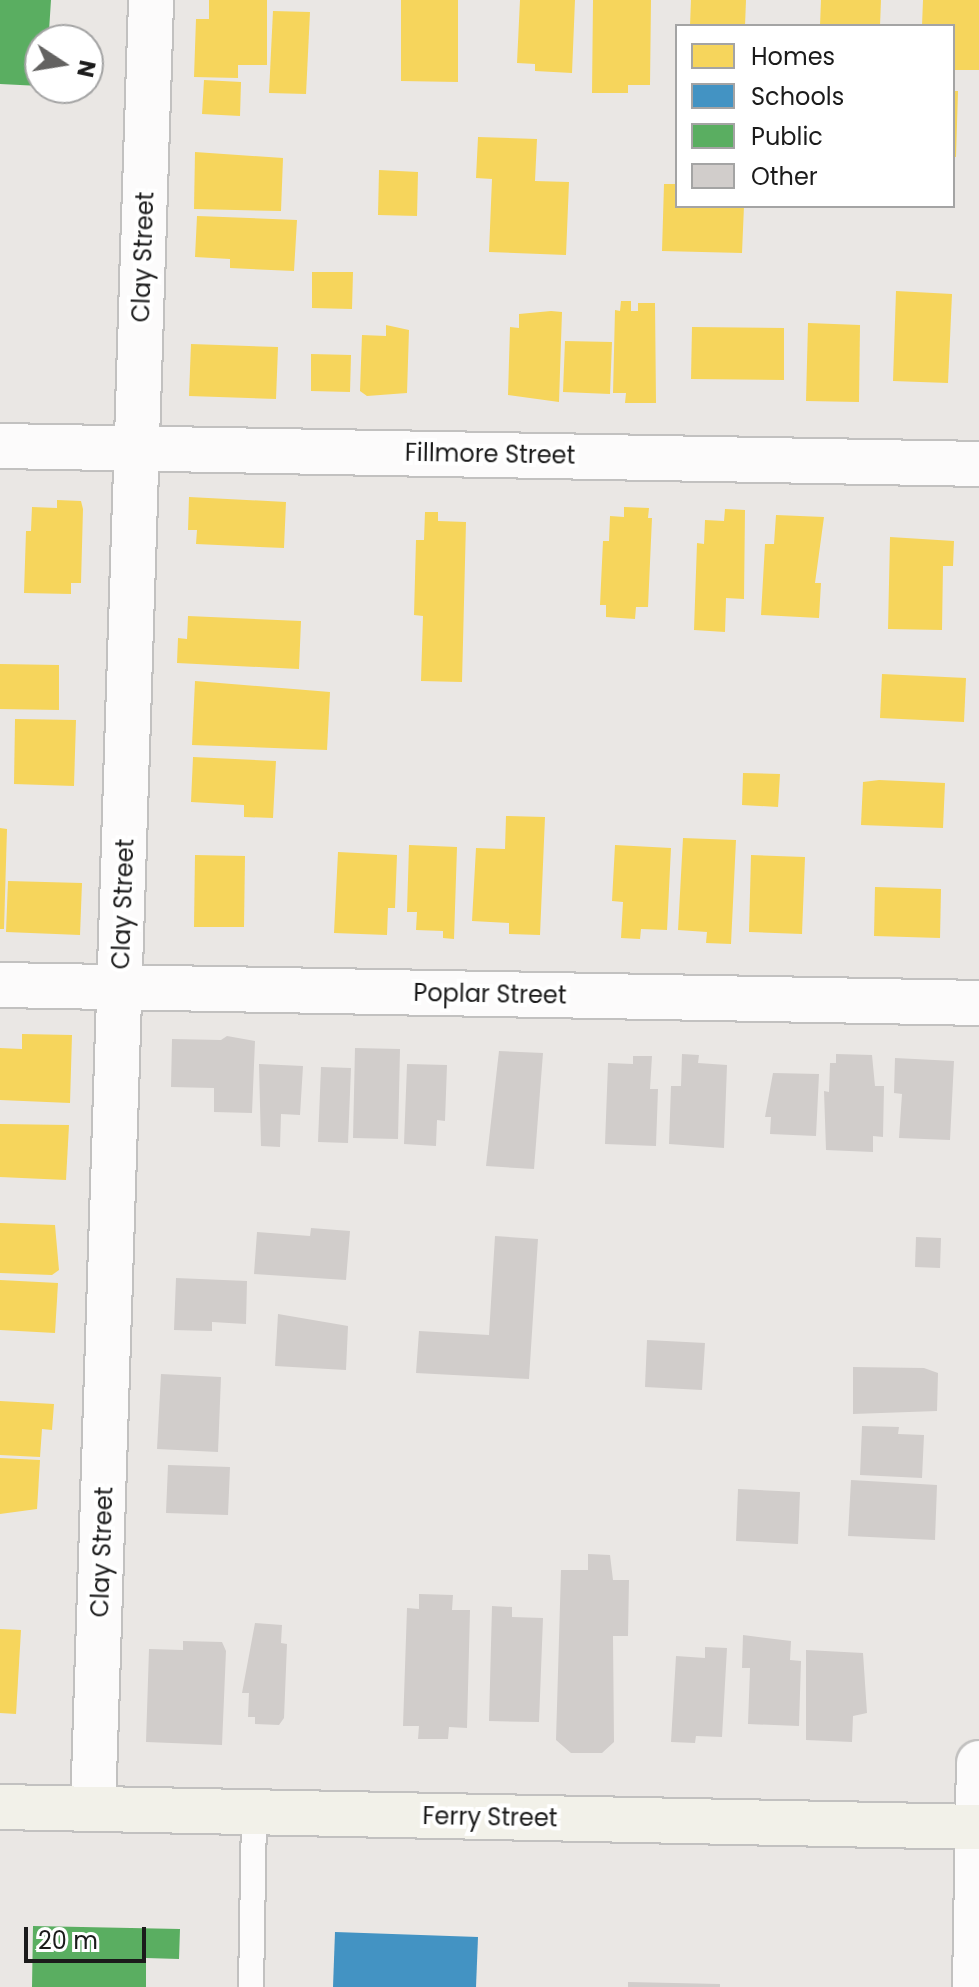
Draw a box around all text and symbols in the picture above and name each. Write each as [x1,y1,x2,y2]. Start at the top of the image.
north arrow [24,24,104,104]
legend [675,24,955,208]
text: Homes [751,40,835,73]
text: N [69,57,103,80]
text: Schools [751,80,844,113]
text: Public [751,120,823,153]
text: Other [751,160,818,193]
street label: Clay Street [126,191,160,323]
street label: Fillmore Street [405,438,575,470]
street label: Clay Street [106,838,140,970]
street label: Poplar Street [413,978,567,1010]
street label: Clay Street [85,1486,119,1618]
street label: Ferry Street [422,1801,558,1833]
scale bar [28,1911,150,1961]
text: 20 m [38,1924,98,1957]

